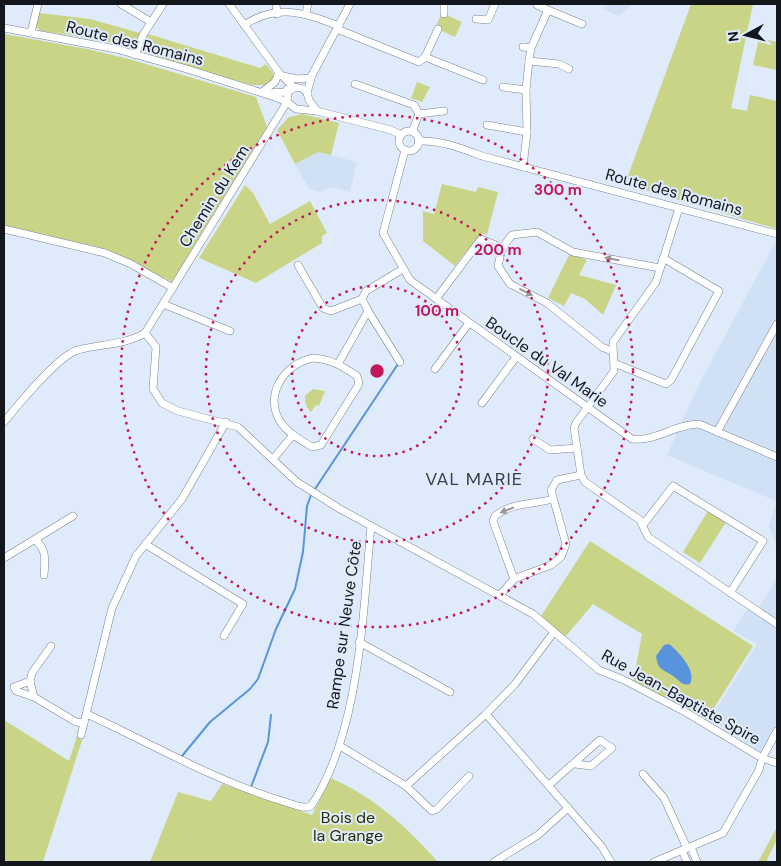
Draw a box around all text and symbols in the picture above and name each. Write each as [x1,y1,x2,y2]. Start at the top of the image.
north arrow [721,10,771,60]
street label: Route des Romains [64,16,206,70]
text: N [724,30,743,43]
street label: Chemin du Kem [174,141,254,251]
street label: Route des Romains [603,164,745,220]
text: 300 m [534,180,582,200]
text: 200 m [474,240,522,260]
one-way arrow [604,255,620,263]
one-way arrow [519,288,533,296]
text: 100 m [415,301,459,321]
street label: Boucle du Val Marie [482,312,612,412]
centre of rings [368,362,386,380]
district label: VAL MARIE [425,467,523,491]
one-way arrow [499,506,514,514]
street label: Rampe sur Neuve Côte [322,540,366,710]
street label: Rue Jean-Baptiste Spire [598,644,764,750]
park label: Bois de la Grange [313,807,383,846]

